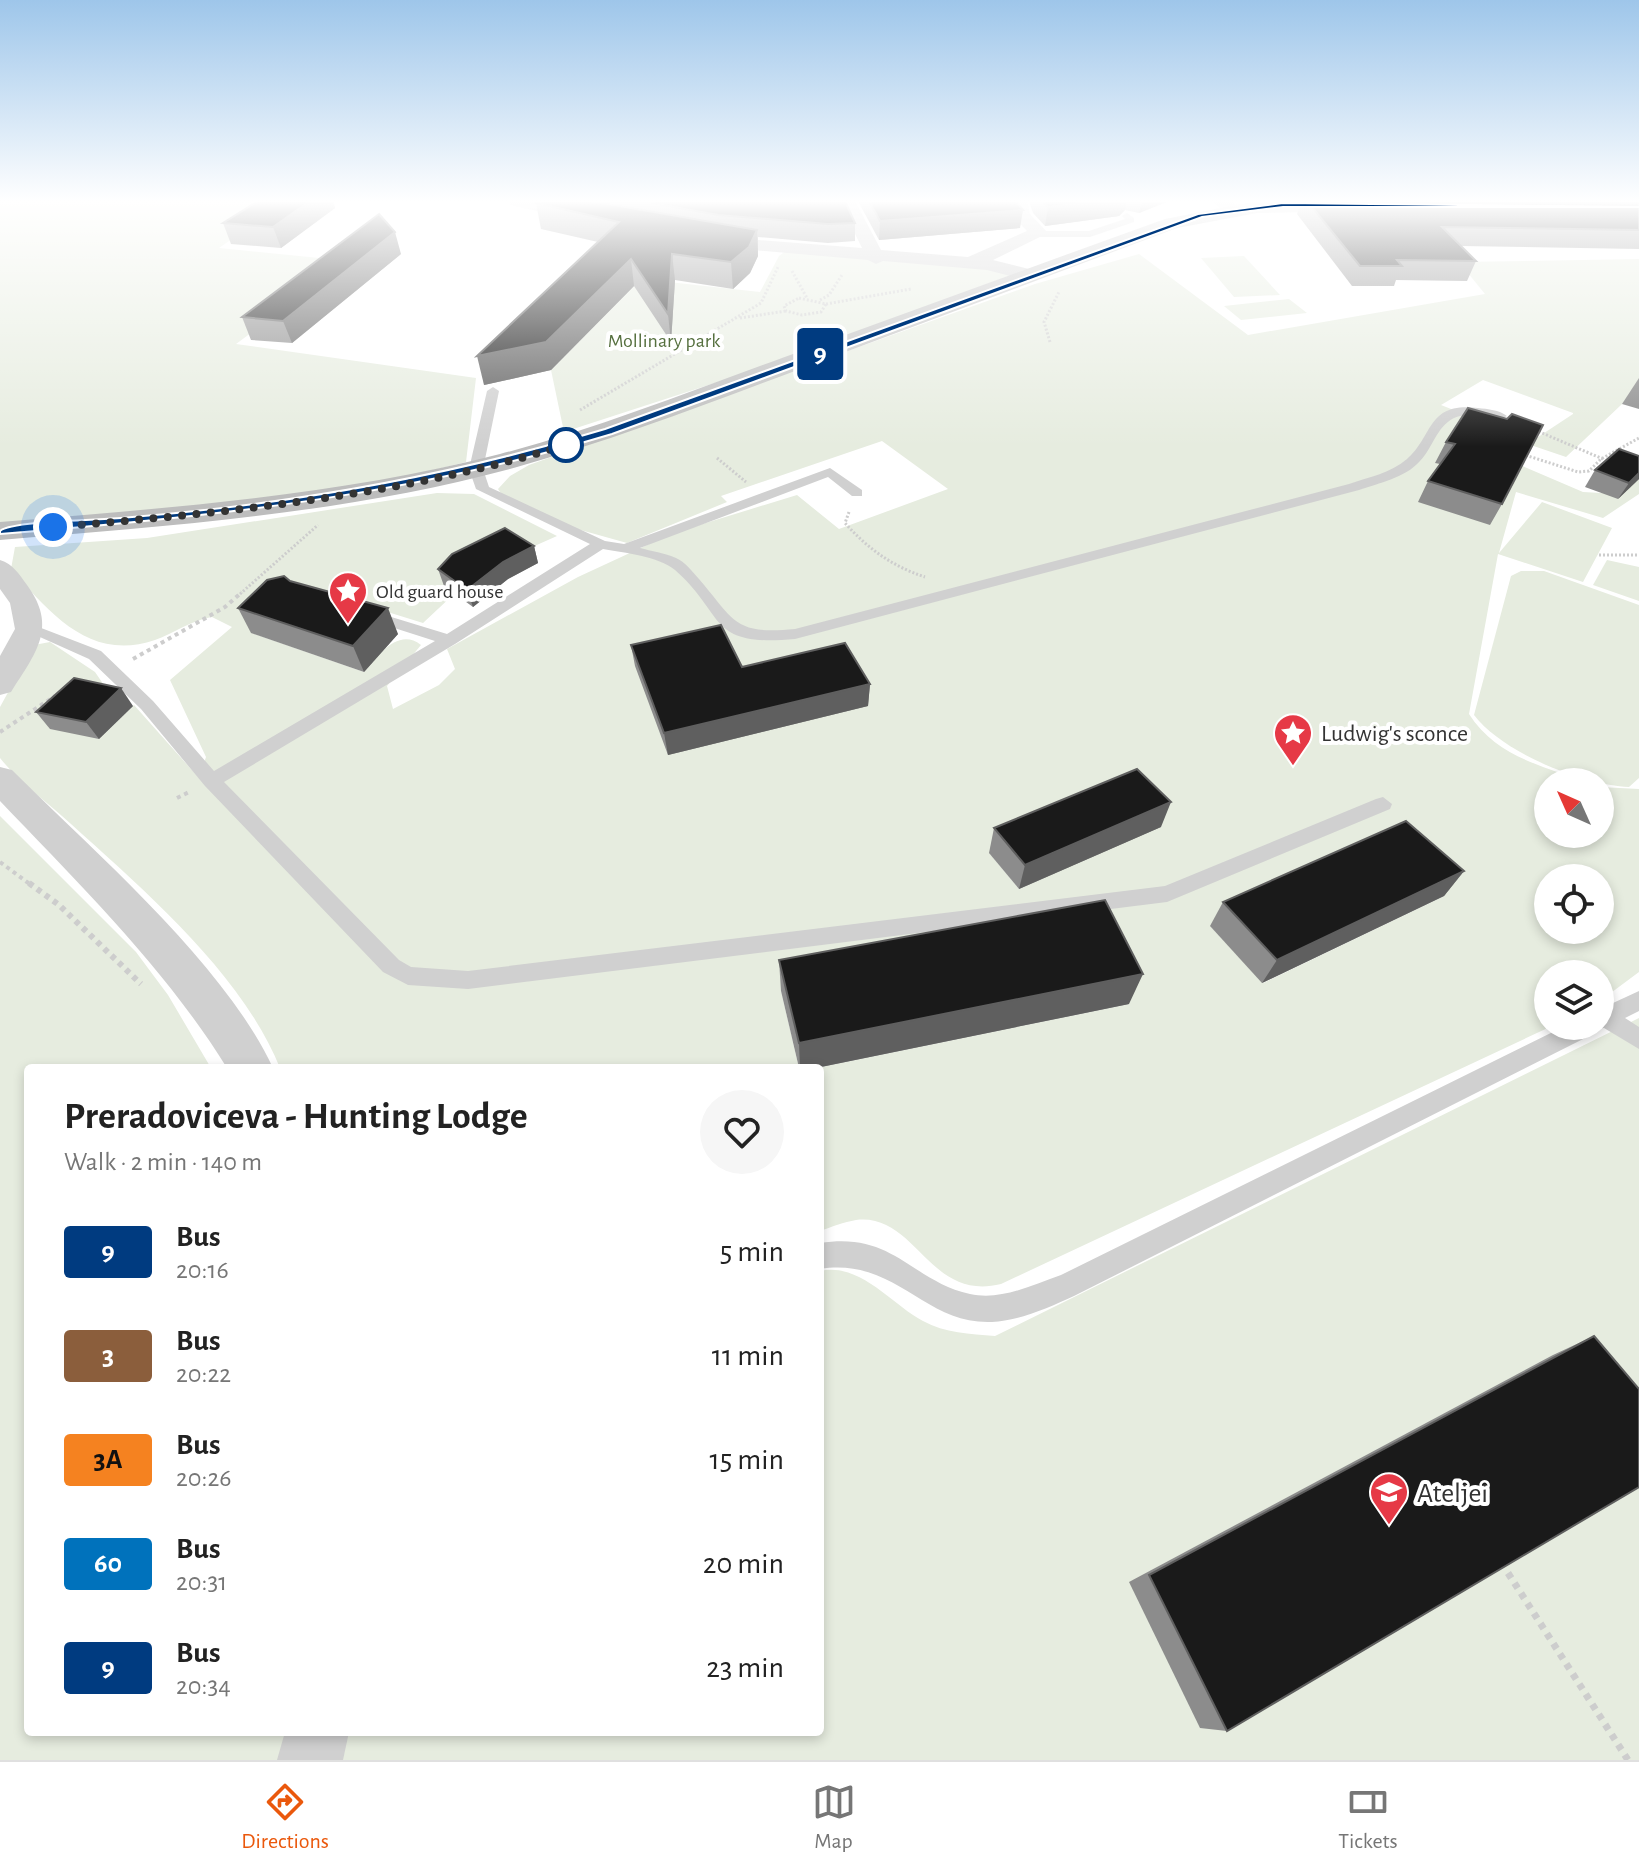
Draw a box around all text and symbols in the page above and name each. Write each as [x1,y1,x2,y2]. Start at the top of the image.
line badge: 9 [794,328,846,380]
park label: Mollinary park [608,331,720,351]
text: 9 [813,340,827,368]
unlabelled marker [549,428,583,462]
your location [33,507,73,547]
place icon: Old guard house [327,570,369,625]
place label: Old guard house [376,582,503,602]
place icon: Ludwig's sconce [1272,712,1314,767]
place label: Ludwig's sconce [1321,722,1468,746]
north arrow [1534,768,1614,848]
map controls [1534,768,1614,1040]
button: locate [1534,864,1614,944]
button: layers [1534,960,1614,1040]
button: heart [700,1090,784,1174]
text: Preradoviceva - Hunting Lodge [64,1098,528,1136]
text: Walk · 2 min · 140 m [64,1149,262,1175]
text: Bus [176,1222,221,1252]
text: 5 min [720,1237,784,1267]
text: 9 [101,1238,115,1266]
text: 20:16 [176,1257,229,1283]
text: Bus [176,1326,221,1356]
text: 11 min [712,1341,784,1371]
text: 3 [102,1342,114,1370]
text: 20:22 [176,1361,231,1387]
text: Bus [176,1430,221,1460]
text: 15 min [709,1445,784,1475]
text: 3A [94,1446,122,1474]
text: 20:26 [176,1465,232,1491]
school or university icon: Ateljei [1368,1471,1410,1526]
place label: Ateljei [1417,1480,1488,1508]
text: Bus [176,1534,221,1564]
text: 20 min [703,1549,784,1579]
text: 60 [94,1550,122,1578]
text: 20:31 [176,1569,227,1595]
text: Bus [176,1638,221,1668]
text: 23 min [706,1653,784,1683]
text: 9 [101,1654,115,1682]
text: 20:34 [176,1673,231,1699]
tab: Directions [241,1780,329,1854]
tab: Map [812,1780,856,1854]
tab: Tickets [1338,1780,1398,1854]

